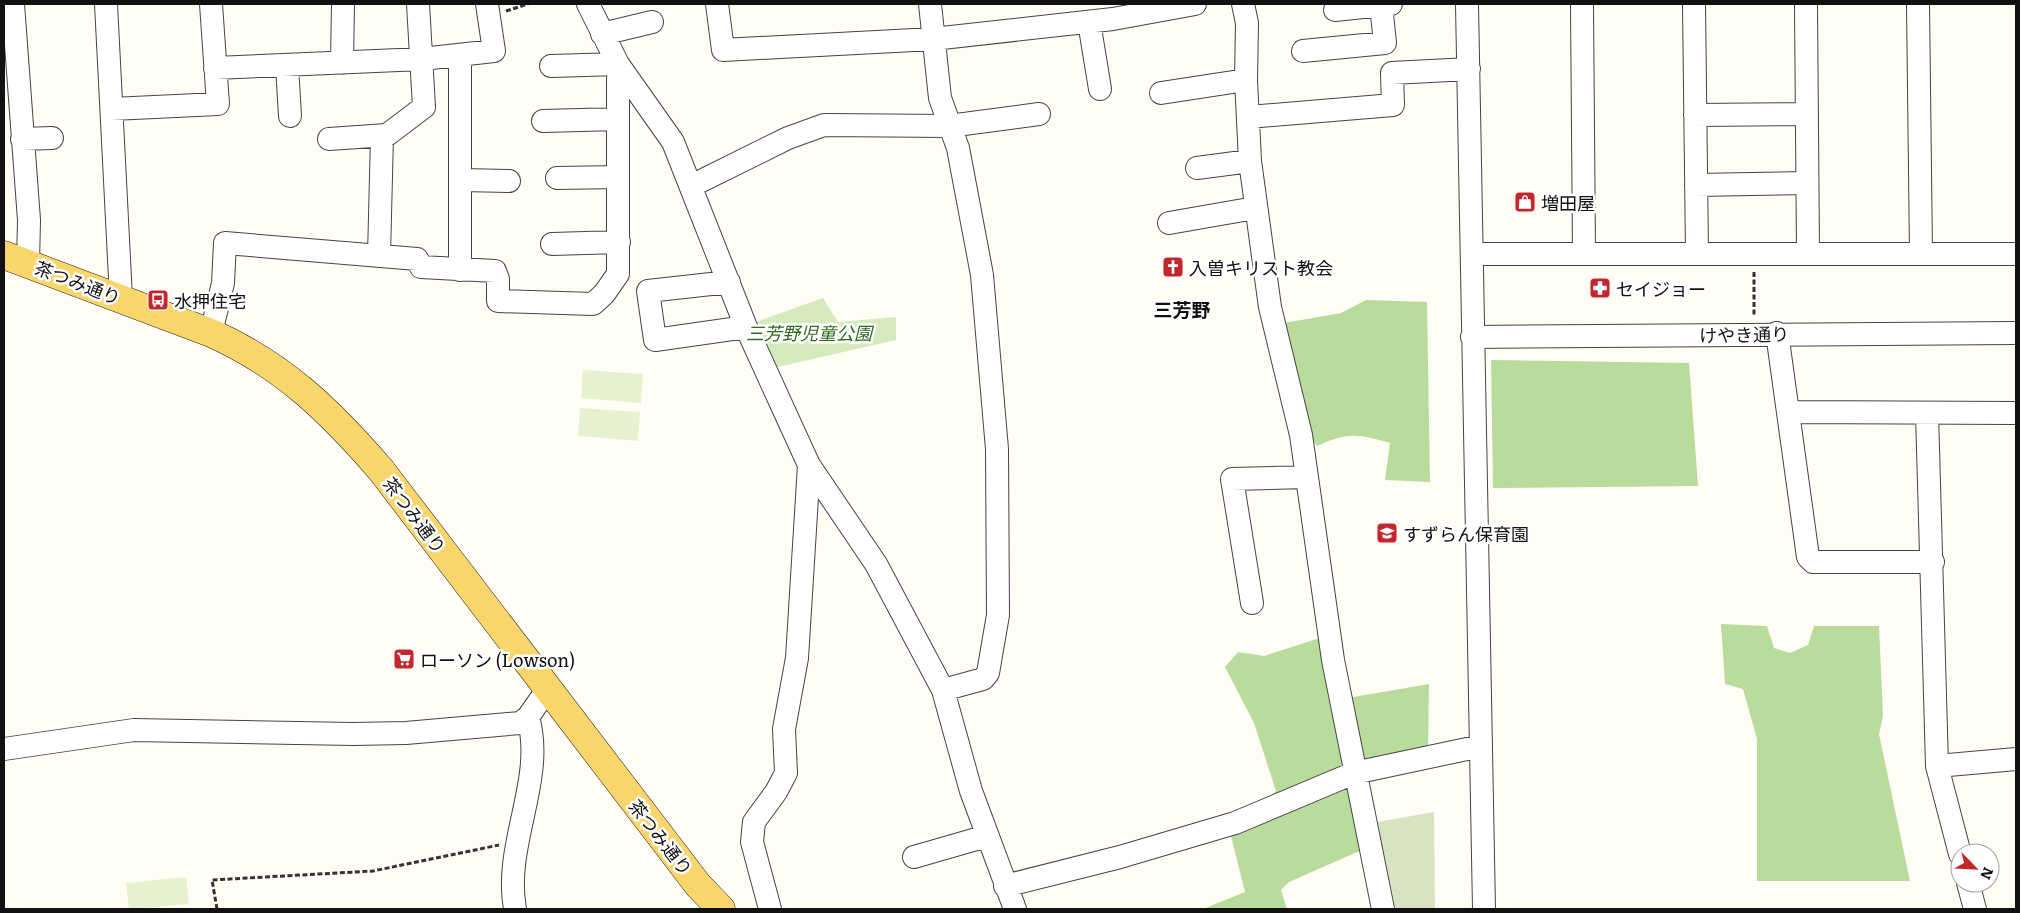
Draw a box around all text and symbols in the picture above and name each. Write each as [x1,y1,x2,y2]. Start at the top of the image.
place label: 増田屋 [1541,189,1595,216]
shop icon: 増田屋 [1513,190,1537,214]
street label: 茶つみ通り [31,253,125,311]
place label: 入曽キリスト教会 [1189,254,1333,281]
church icon: 入曽キリスト教会 [1161,255,1185,279]
place label: セイジョー [1616,275,1706,302]
pharmacy icon: セイジョー [1588,276,1612,300]
place label: 水押住宅 [174,287,246,314]
bus stop icon: 水押住宅 [146,288,170,312]
district label: 三芳野 [1153,295,1211,323]
park label: 三芳野児童公園 [746,319,875,346]
street label: けやき通り [1699,320,1789,348]
street label: 茶つみ通り [377,471,453,559]
place label: すずらん保育園 [1403,520,1529,547]
school or university icon: すずらん保育園 [1375,521,1399,545]
place label: ローソン (Lowson) [420,646,575,673]
supermarket icon: ローソン (Lowson) [392,647,416,671]
street label: 茶つみ通り [623,793,699,881]
north arrow [1950,843,2000,893]
text: N [1976,864,1999,883]

